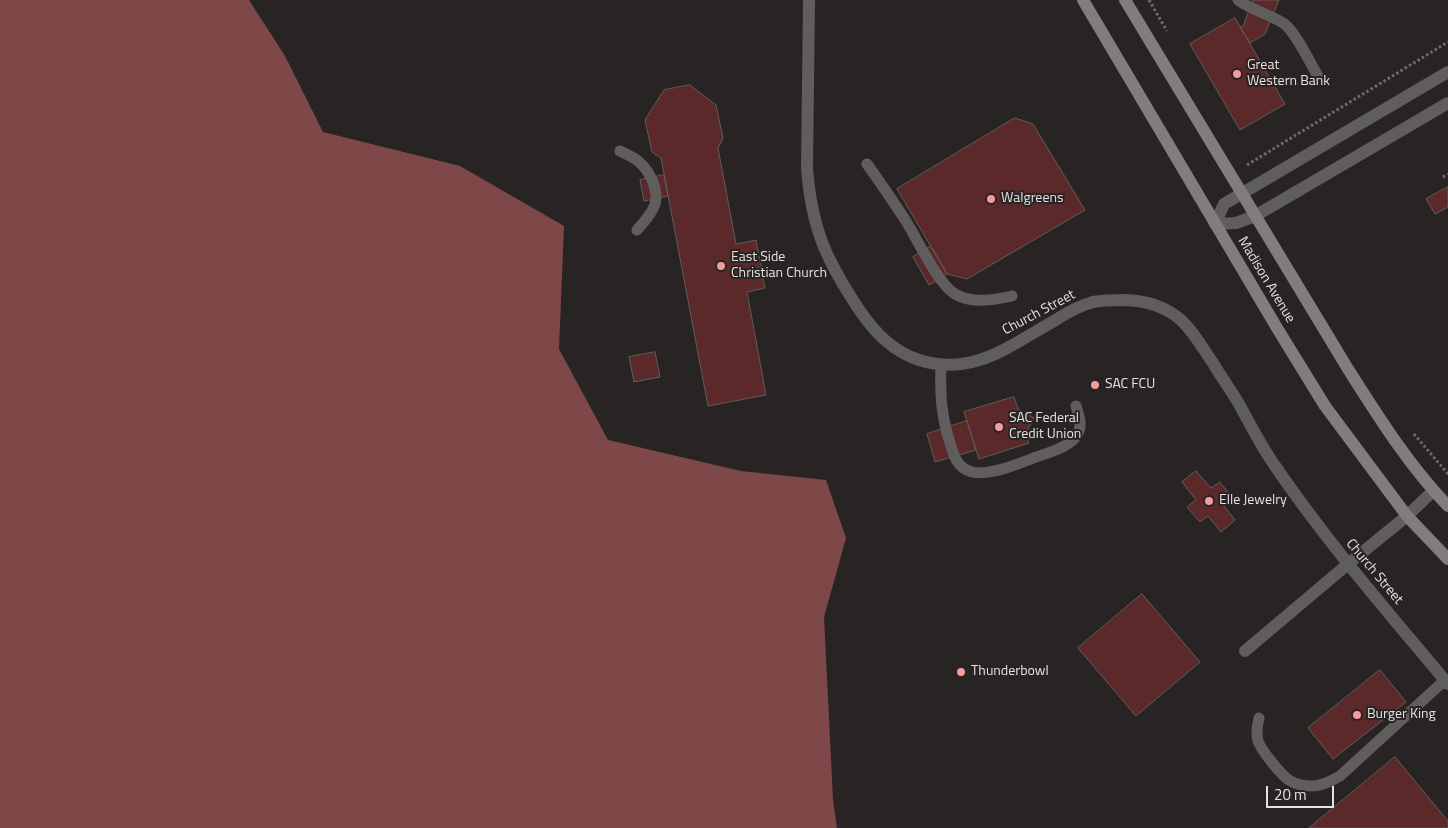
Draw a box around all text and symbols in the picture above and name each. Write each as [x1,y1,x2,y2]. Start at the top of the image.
place label: Great Western Bank [1247,58,1330,90]
marker: Great Western Bank [1231,68,1243,80]
place label: Walgreens [1001,191,1064,207]
marker: Walgreens [985,193,997,205]
street label: Madison Avenue [1234,234,1298,326]
place label: East Side Christian Church [731,250,827,282]
marker: East Side Christian Church [715,260,727,272]
street label: Church Street [1000,287,1078,339]
place label: SAC FCU [1105,377,1155,393]
marker: SAC FCU [1089,379,1101,391]
place label: SAC Federal Credit Union [1009,411,1081,444]
marker: SAC Federal Credit Union [993,421,1005,433]
place label: Elle Jewelry [1219,493,1287,509]
marker: Elle Jewelry [1203,495,1215,507]
street label: Church Street [1342,536,1406,608]
place label: Thunderbowl [971,664,1049,680]
marker: Thunderbowl [955,666,967,678]
place label: Burger King [1367,707,1436,723]
marker: Burger King [1351,709,1363,721]
scale bar [1268,776,1336,808]
text: 20 m [1274,783,1307,806]

